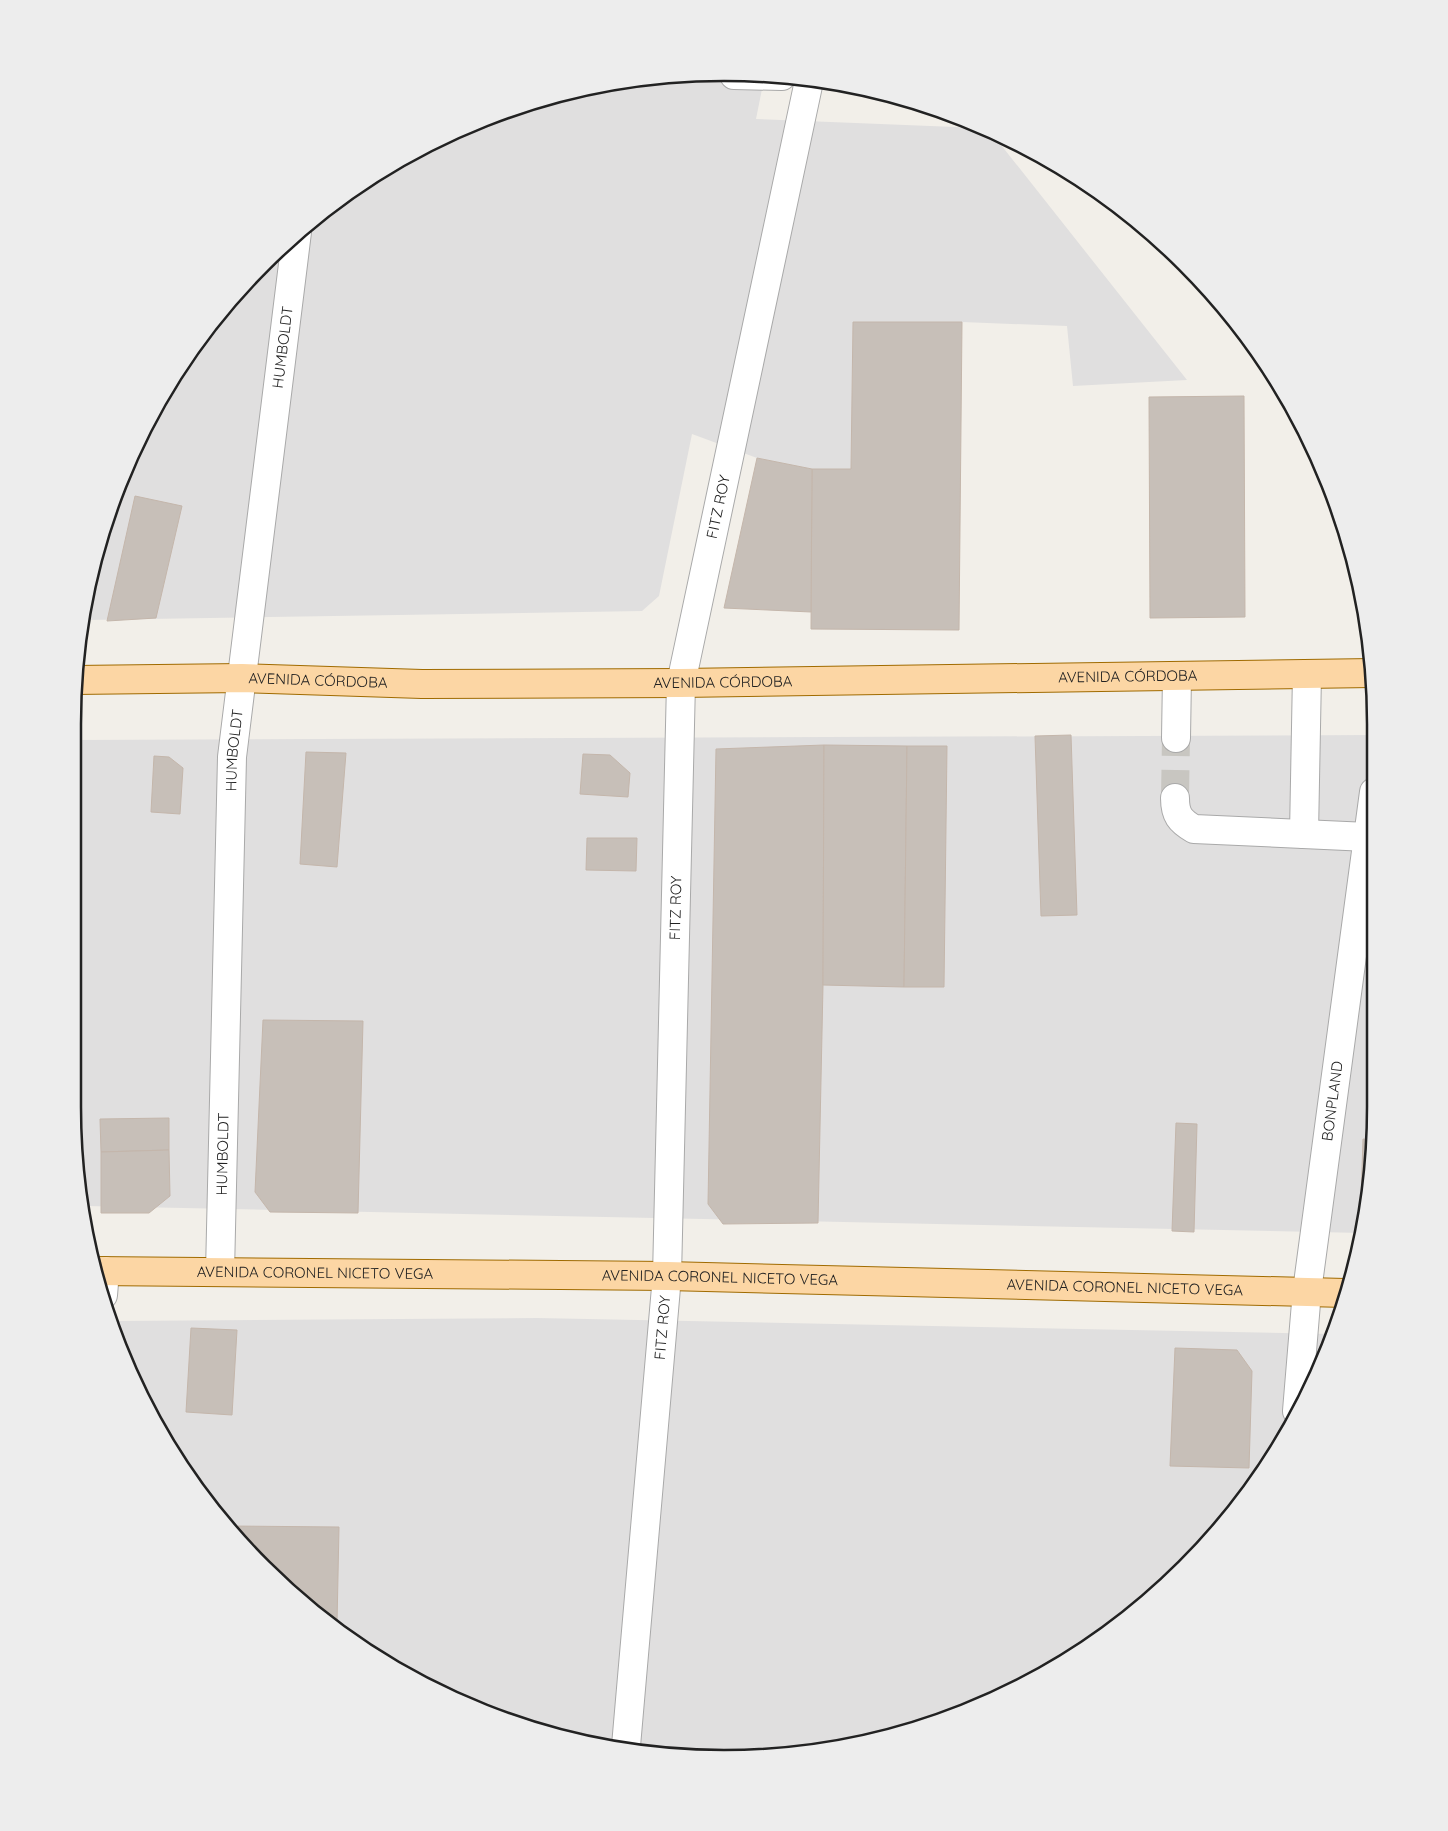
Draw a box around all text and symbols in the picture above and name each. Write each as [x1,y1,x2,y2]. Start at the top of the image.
street label: HUMBOLDT [268,305,297,389]
street label: FITZ ROY [702,473,734,540]
street label: AVENIDA CÓRDOBA [1058,666,1198,687]
street label: AVENIDA CÓRDOBA [248,668,388,692]
street label: AVENIDA CÓRDOBA [653,671,793,692]
street label: HUMBOLDT [221,708,247,792]
street label: FITZ ROY [665,875,685,940]
street label: BONPLAND [1317,1060,1347,1142]
street label: HUMBOLDT [212,1112,233,1196]
street label: AVENIDA CORONEL NICETO VEGA [197,1262,434,1283]
street label: AVENIDA CORONEL NICETO VEGA [602,1265,839,1289]
street label: AVENIDA CORONEL NICETO VEGA [1006,1275,1244,1299]
street label: FITZ ROY [650,1294,674,1361]

